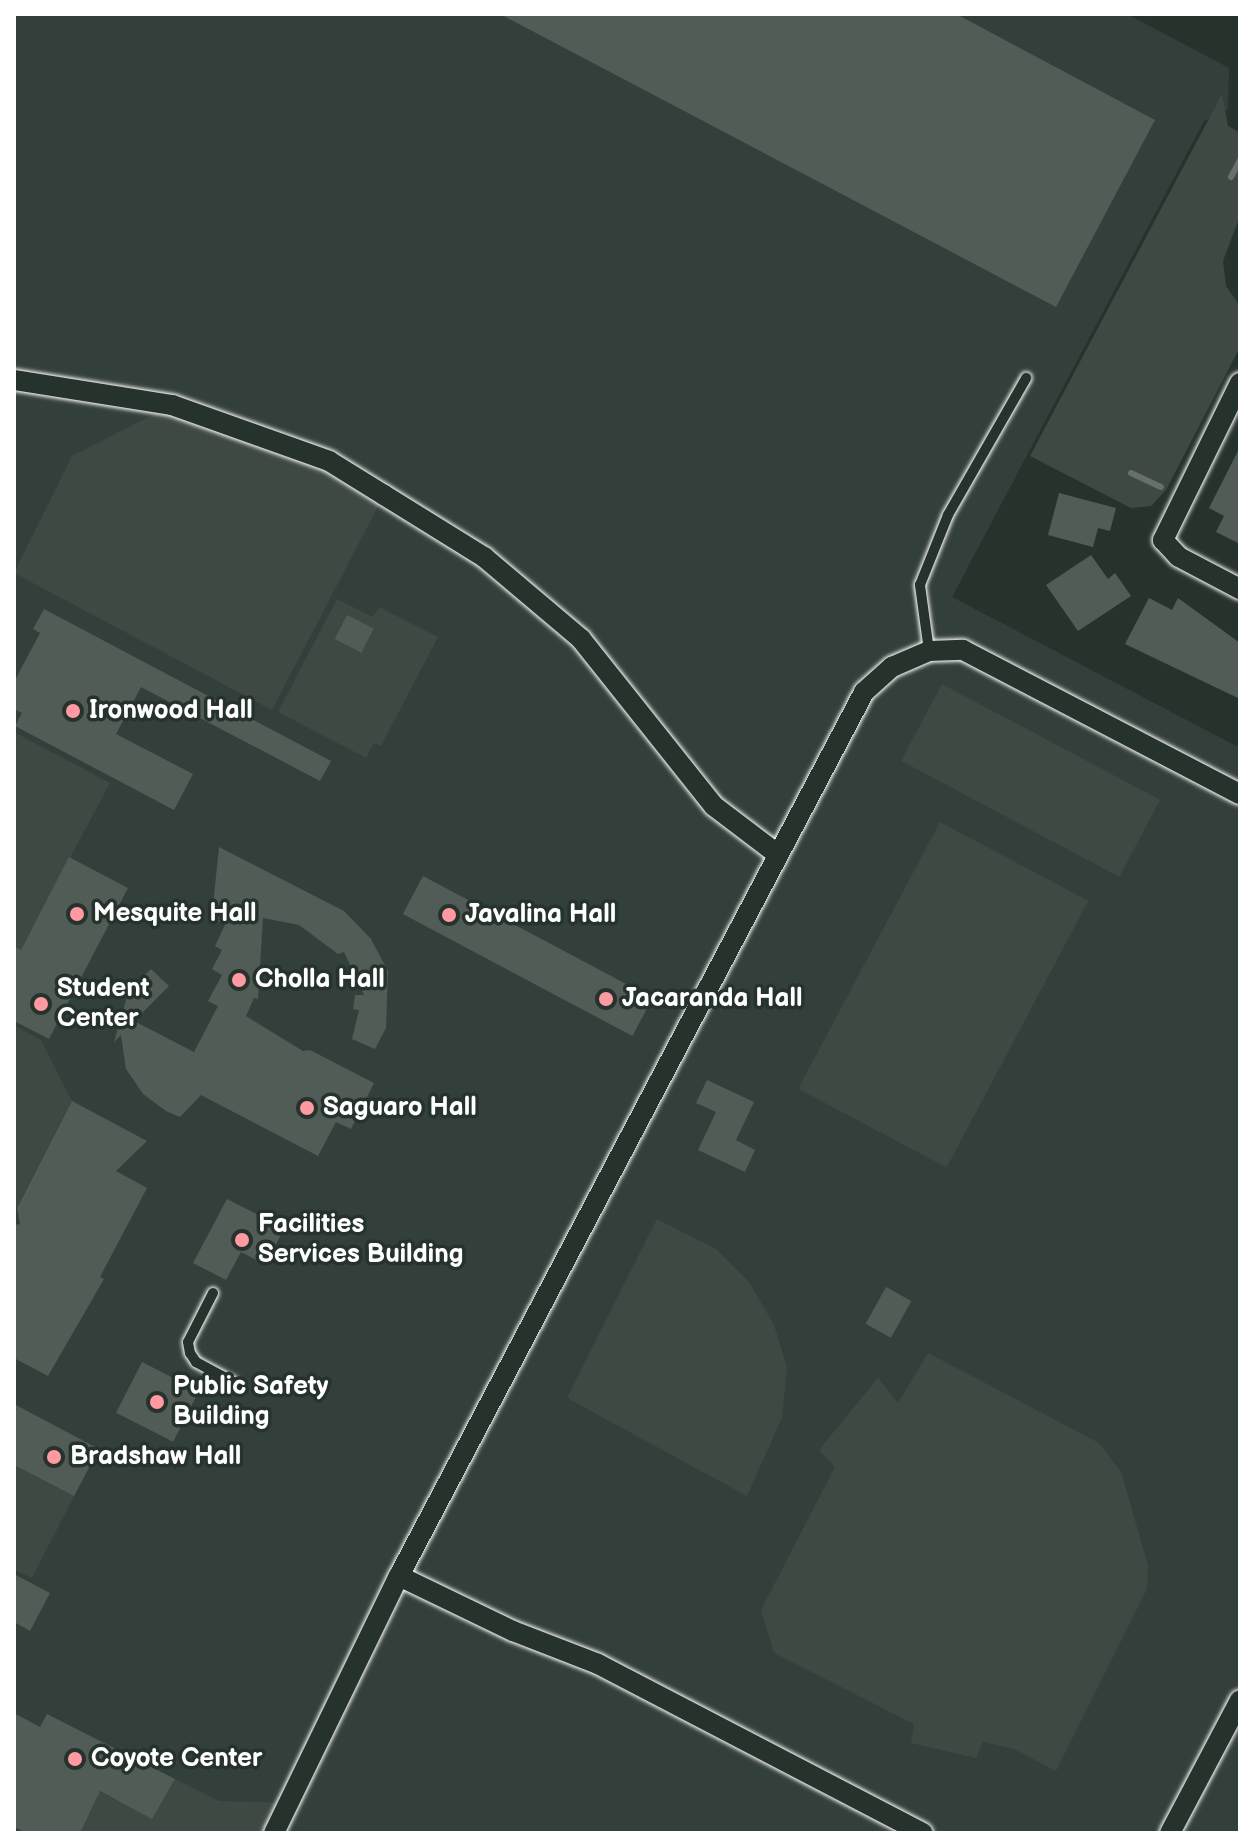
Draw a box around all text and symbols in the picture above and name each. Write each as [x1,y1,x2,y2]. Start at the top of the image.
place label: Ironwood Hall [89,695,253,727]
marker: Ironwood Hall [64,702,82,720]
place label: Mesquite Hall [93,898,257,930]
place label: Javalina Hall [465,899,616,931]
marker: Mesquite Hall [68,905,86,923]
marker: Javalina Hall [440,906,458,924]
place label: Cholla Hall [255,964,385,996]
marker: Cholla Hall [230,971,248,989]
place label: Student Center [57,973,149,1034]
place label: Jacaranda Hall [622,983,803,1015]
marker: Jacaranda Hall [597,990,615,1008]
marker: Student Center [32,995,50,1013]
place label: Saguaro Hall [323,1092,477,1124]
marker: Saguaro Hall [298,1099,316,1117]
place label: Facilities Services Building [258,1209,463,1270]
marker: Facilities Services Building [233,1231,251,1249]
place label: Public Safety Building [173,1371,328,1432]
marker: Public Safety Building [148,1393,166,1411]
place label: Bradshaw Hall [70,1441,241,1473]
marker: Bradshaw Hall [45,1448,63,1466]
place label: Coyote Center [91,1743,262,1775]
marker: Coyote Center [66,1750,84,1768]

